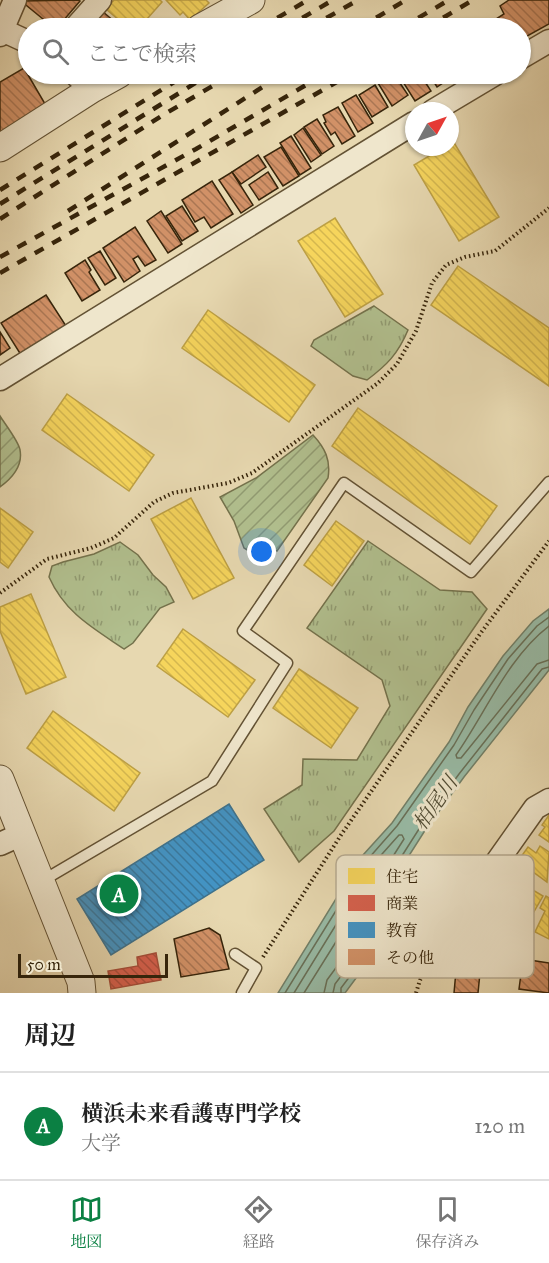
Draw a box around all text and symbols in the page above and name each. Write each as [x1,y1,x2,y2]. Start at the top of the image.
search box [18,18,531,84]
icon: search [39,35,72,68]
text: ここで検索 [87,40,197,67]
north arrow [405,102,459,156]
your location [247,537,276,566]
water label: 柏尾川 [408,770,463,834]
legend [336,855,534,978]
text: 住宅 [386,867,418,886]
pin: A [100,872,138,916]
text: 商業 [386,894,418,913]
text: 教育 [386,921,418,940]
text: その他 [386,948,434,967]
scale bar [18,951,168,978]
text: 50 m [27,955,61,974]
text: 周辺 [24,1019,76,1051]
text: 横浜未来看護専門学校 [81,1100,301,1127]
text: A [37,1114,50,1138]
text: 120 m [474,1114,525,1138]
text: 大学 [81,1131,121,1155]
tab: 地図 [70,1193,103,1252]
tab: 経路 [242,1193,275,1252]
tab: 保存済み [415,1193,479,1252]

